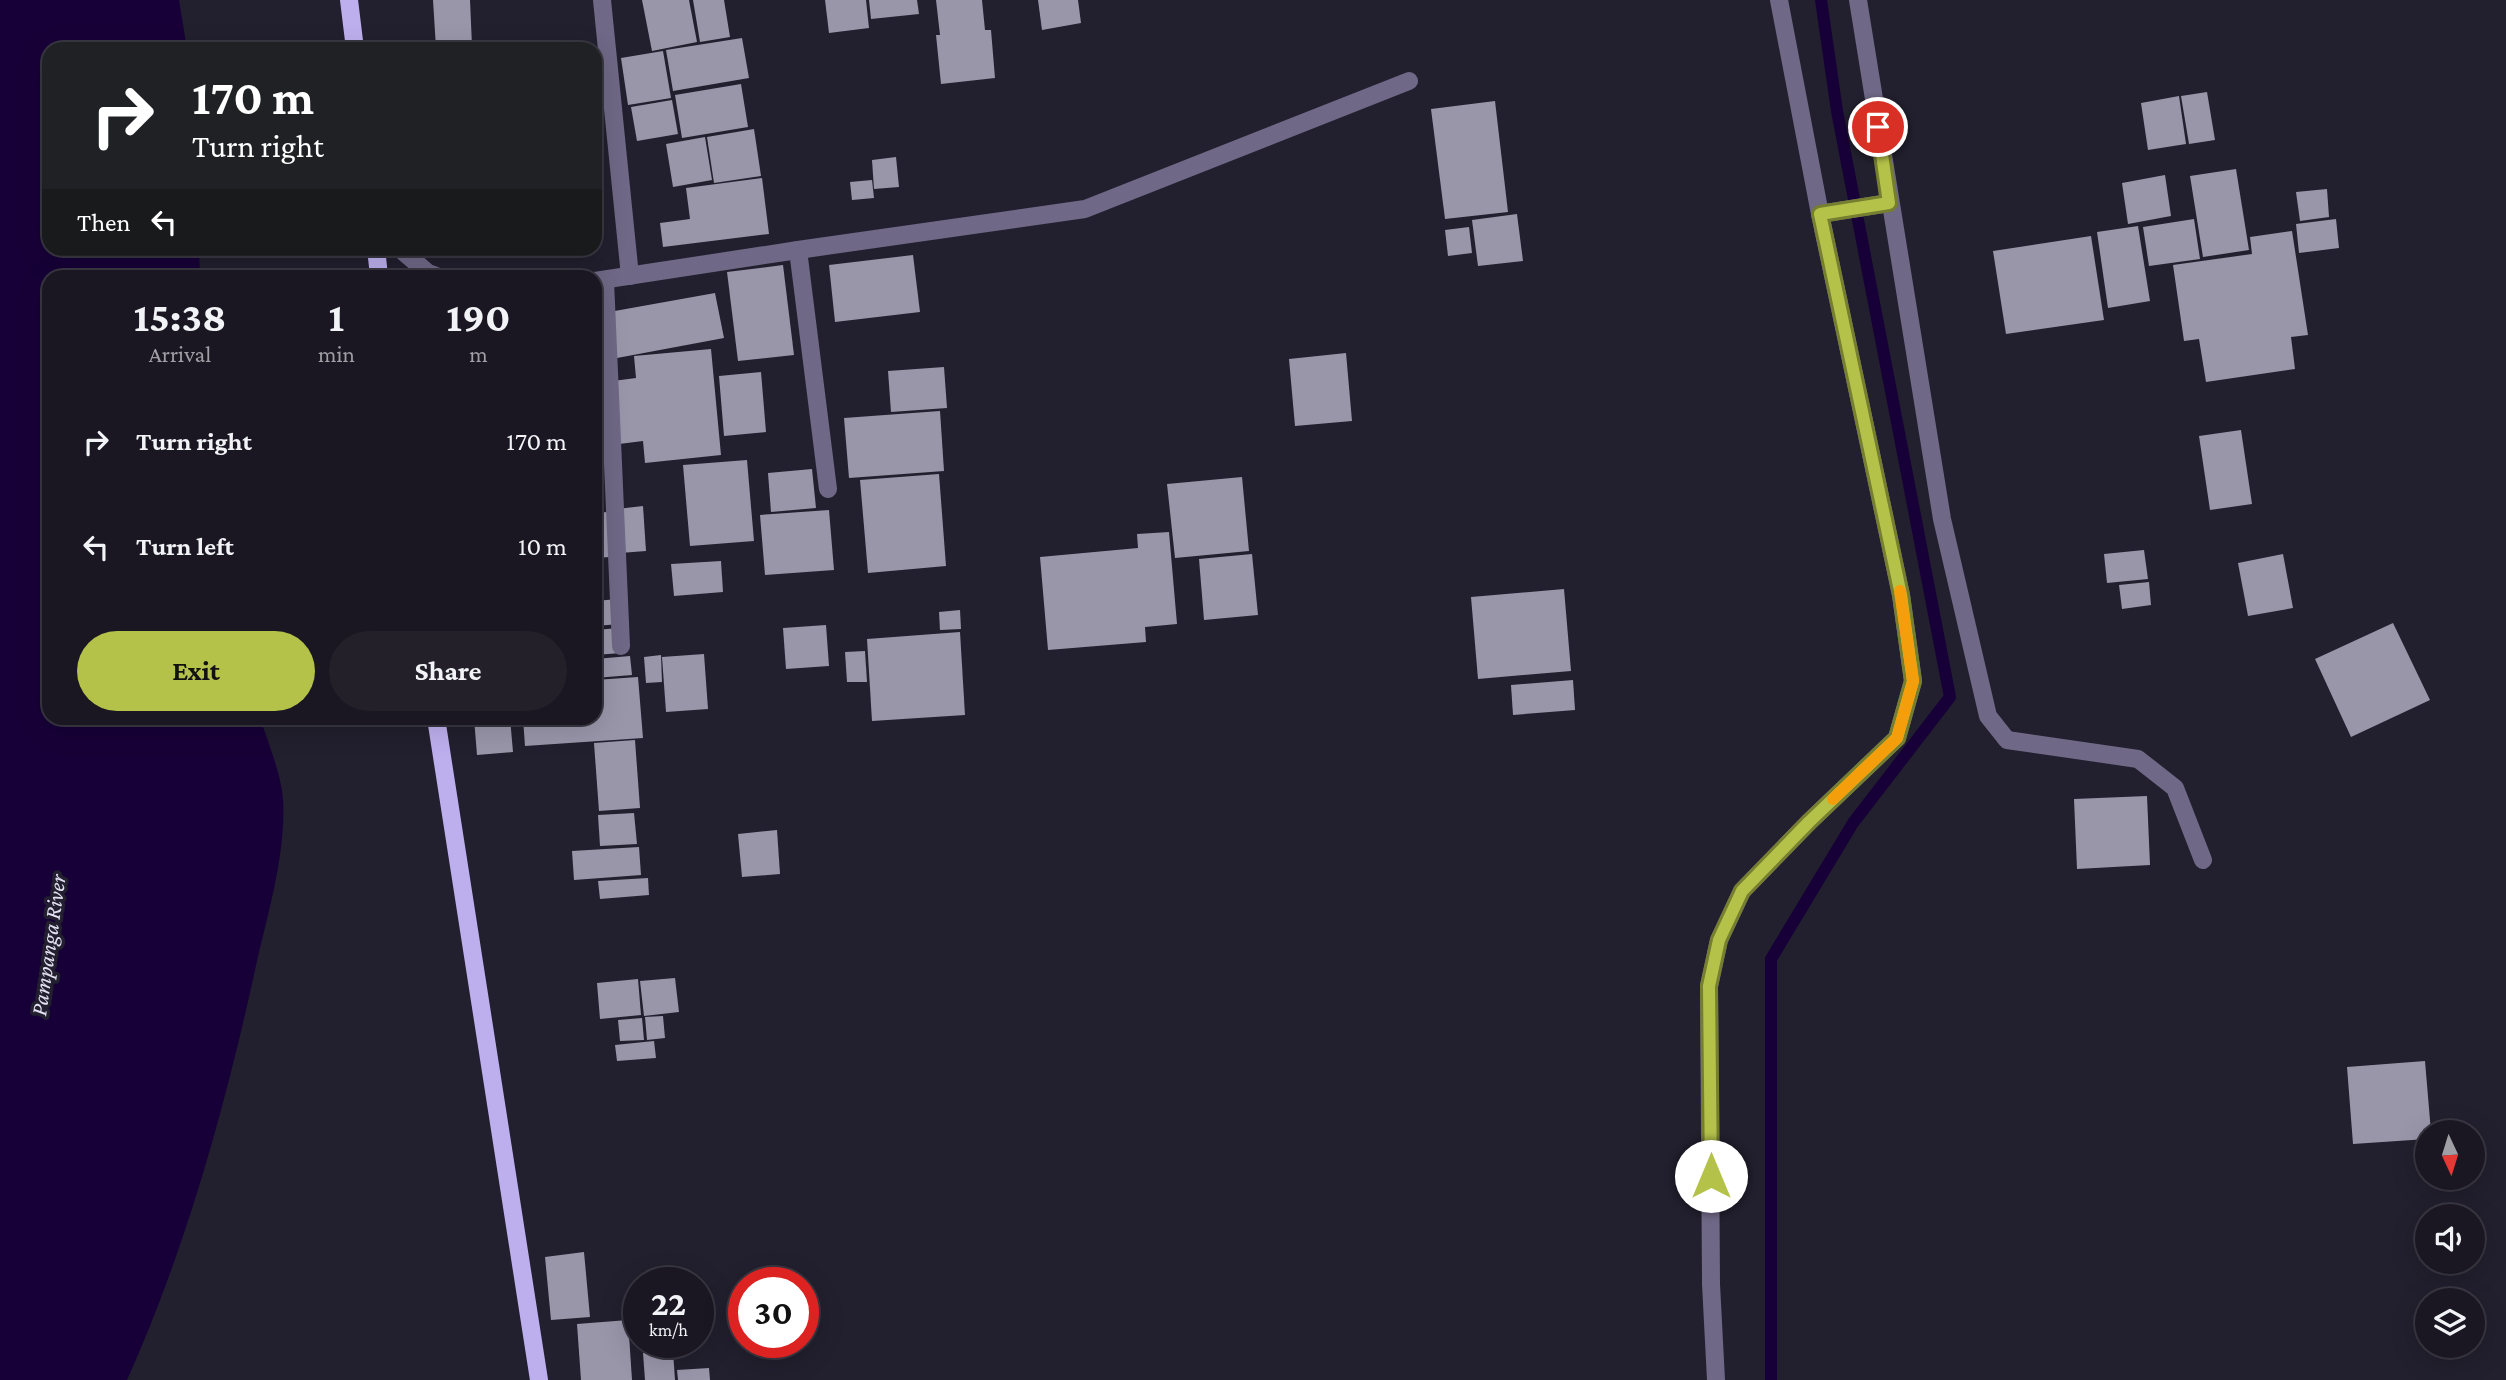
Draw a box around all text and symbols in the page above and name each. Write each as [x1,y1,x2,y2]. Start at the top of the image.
icon: right [77,70,168,161]
text: 170 m [192,70,314,125]
pin [1848,97,1908,157]
icon: arrive [1859,108,1897,146]
text: Turn right [192,128,324,164]
icon: left [145,203,183,241]
text: Then [77,208,131,237]
text: 15:38 [134,293,226,340]
text: 1 [329,293,344,340]
text: 190 [446,293,510,340]
text: Arrival [149,341,211,367]
text: min [318,341,355,367]
text: m [469,341,488,367]
icon: right [77,423,115,461]
text: Turn right [136,427,252,456]
text: 170 m [506,427,567,456]
icon: left [77,528,115,566]
text: Turn left [136,532,234,561]
text: 10 m [518,532,567,561]
button: Exit [77,631,315,711]
button: Share [329,631,567,711]
water label: Pampanga River [25,872,71,1017]
north arrow [2415,1120,2485,1190]
map controls [2415,1120,2485,1358]
position arrow [1674,1139,1748,1213]
button: sound [2415,1204,2485,1274]
speed limit sign: 30 [728,1267,819,1358]
text: 22 [651,1284,686,1323]
button: layers [2415,1288,2485,1358]
text: km/h [649,1320,688,1340]

